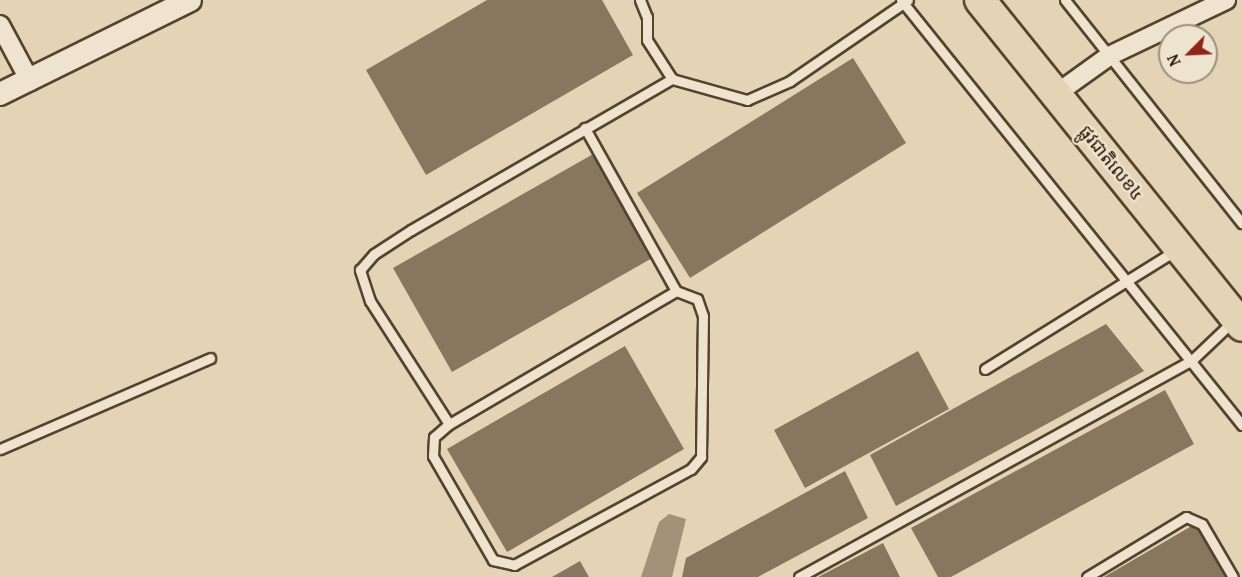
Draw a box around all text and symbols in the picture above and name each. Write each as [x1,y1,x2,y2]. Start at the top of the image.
north arrow [1158,24,1218,84]
text: N [1160,51,1187,70]
street label: ផ្លូវជាតិលេខ៤ [1074,121,1148,205]

